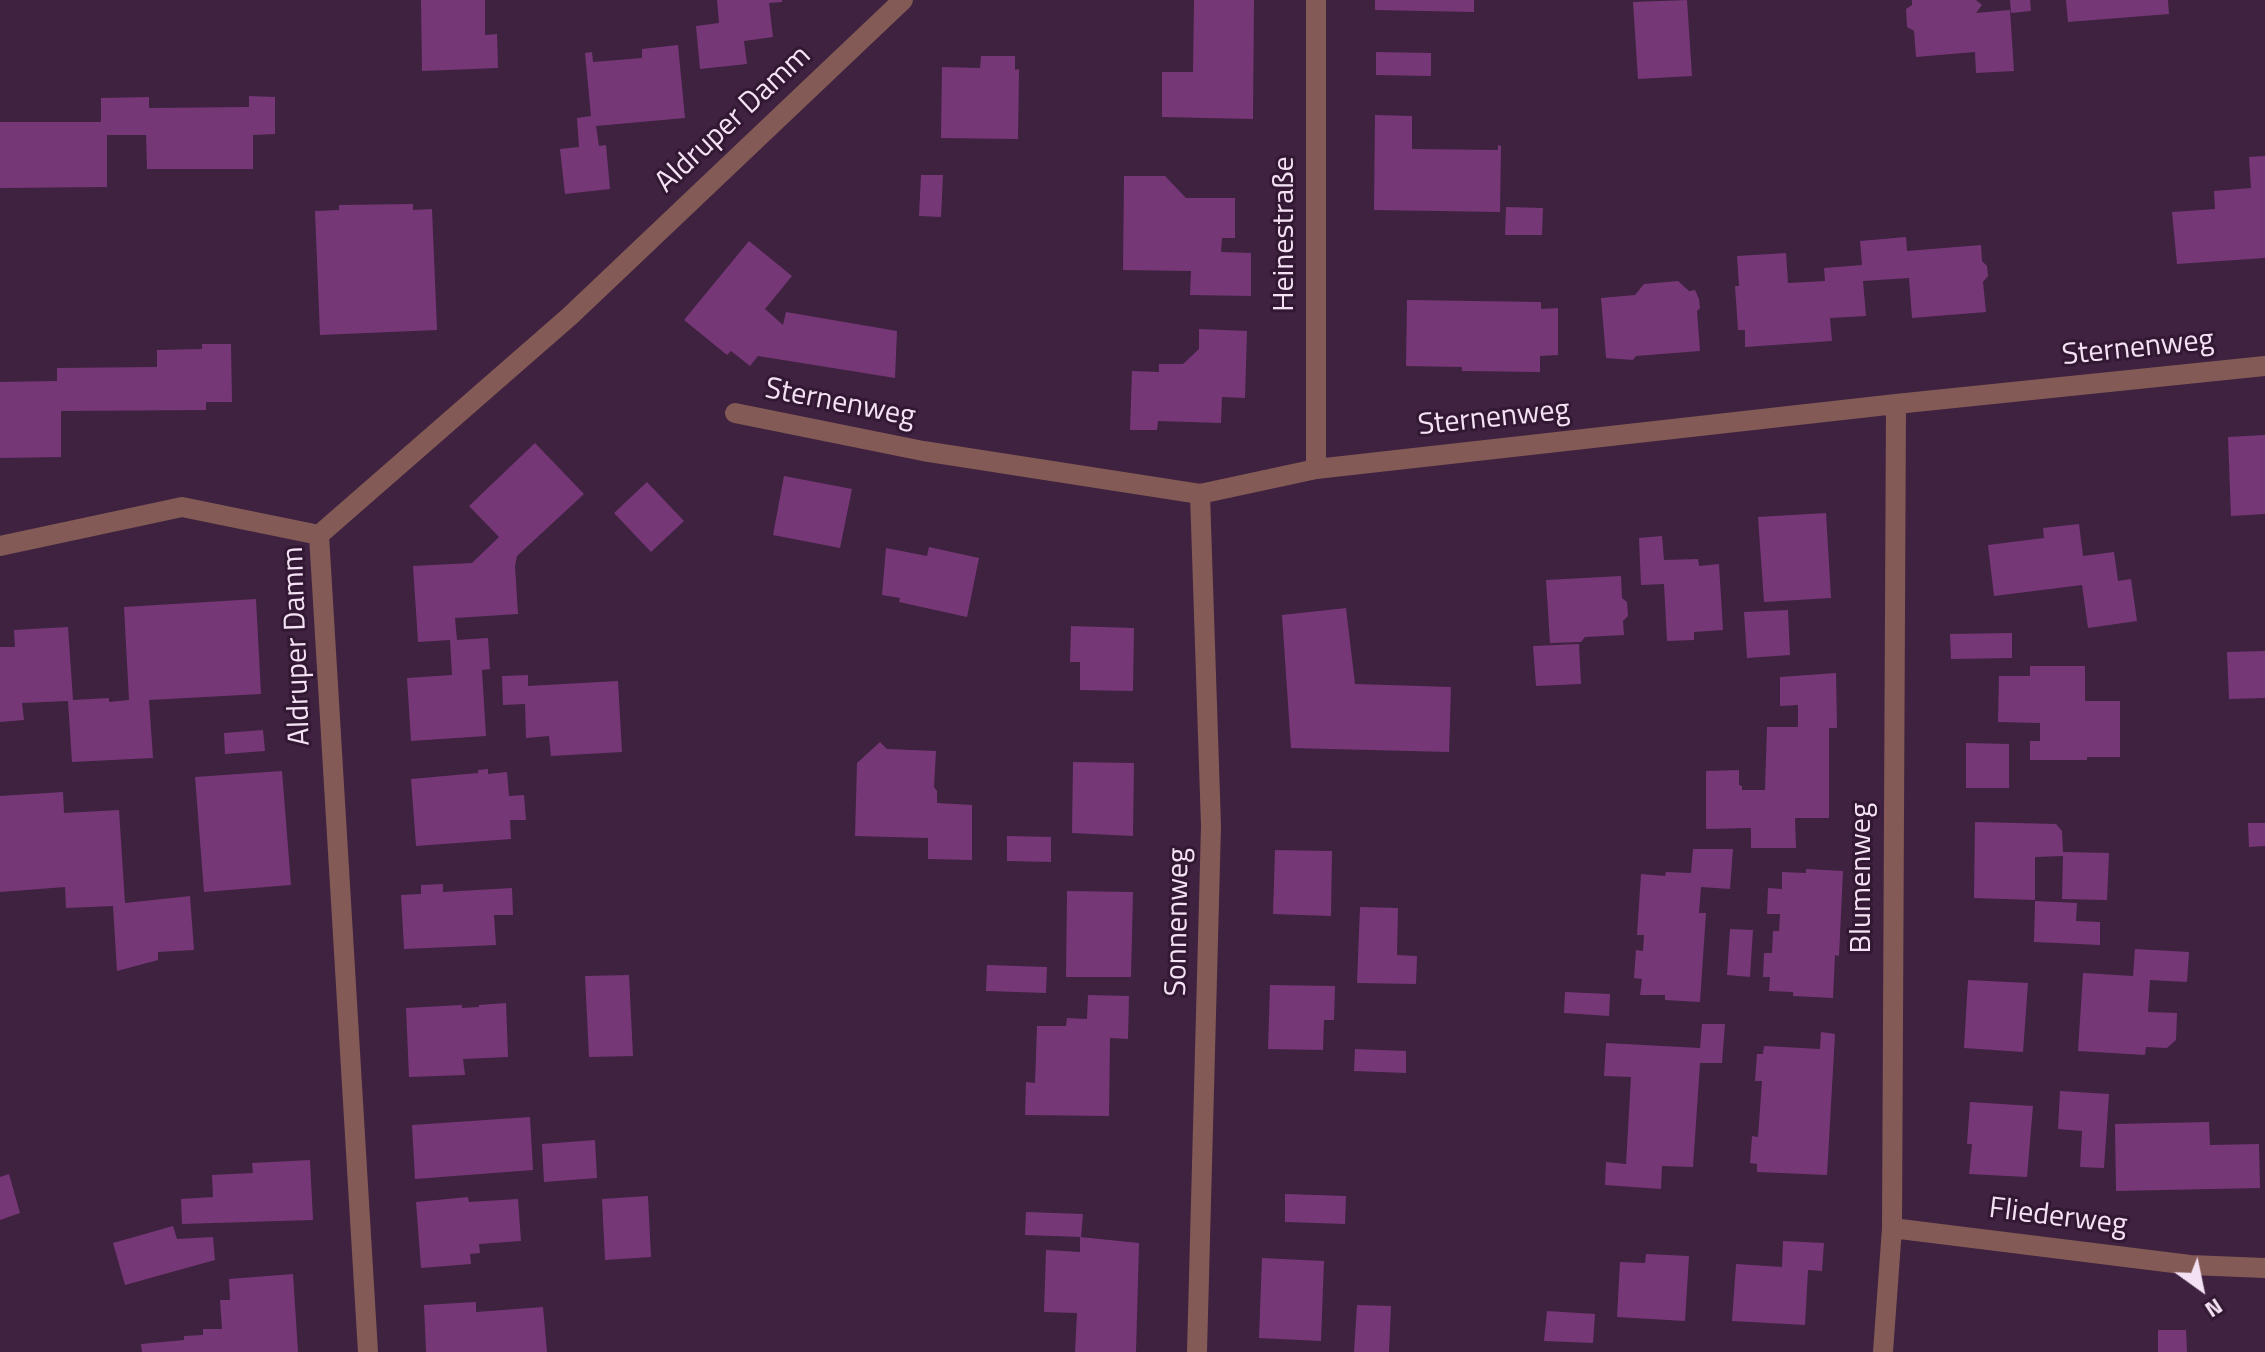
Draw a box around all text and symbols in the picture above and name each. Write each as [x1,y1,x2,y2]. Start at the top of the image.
street label: Aldruper Damm [649,39,819,201]
street label: Heinestraße [1268,156,1304,312]
street label: Sternenweg [2060,323,2216,375]
street label: Sternenweg [762,372,918,436]
street label: Sternenweg [1416,393,1572,445]
street label: Aldruper Damm [277,546,319,746]
street label: Blumenweg [1845,803,1881,953]
street label: Sonnenweg [1160,847,1198,997]
street label: Fliederweg [1987,1192,2129,1244]
north arrow [2161,1248,2241,1328]
text: N [2198,1290,2230,1327]

